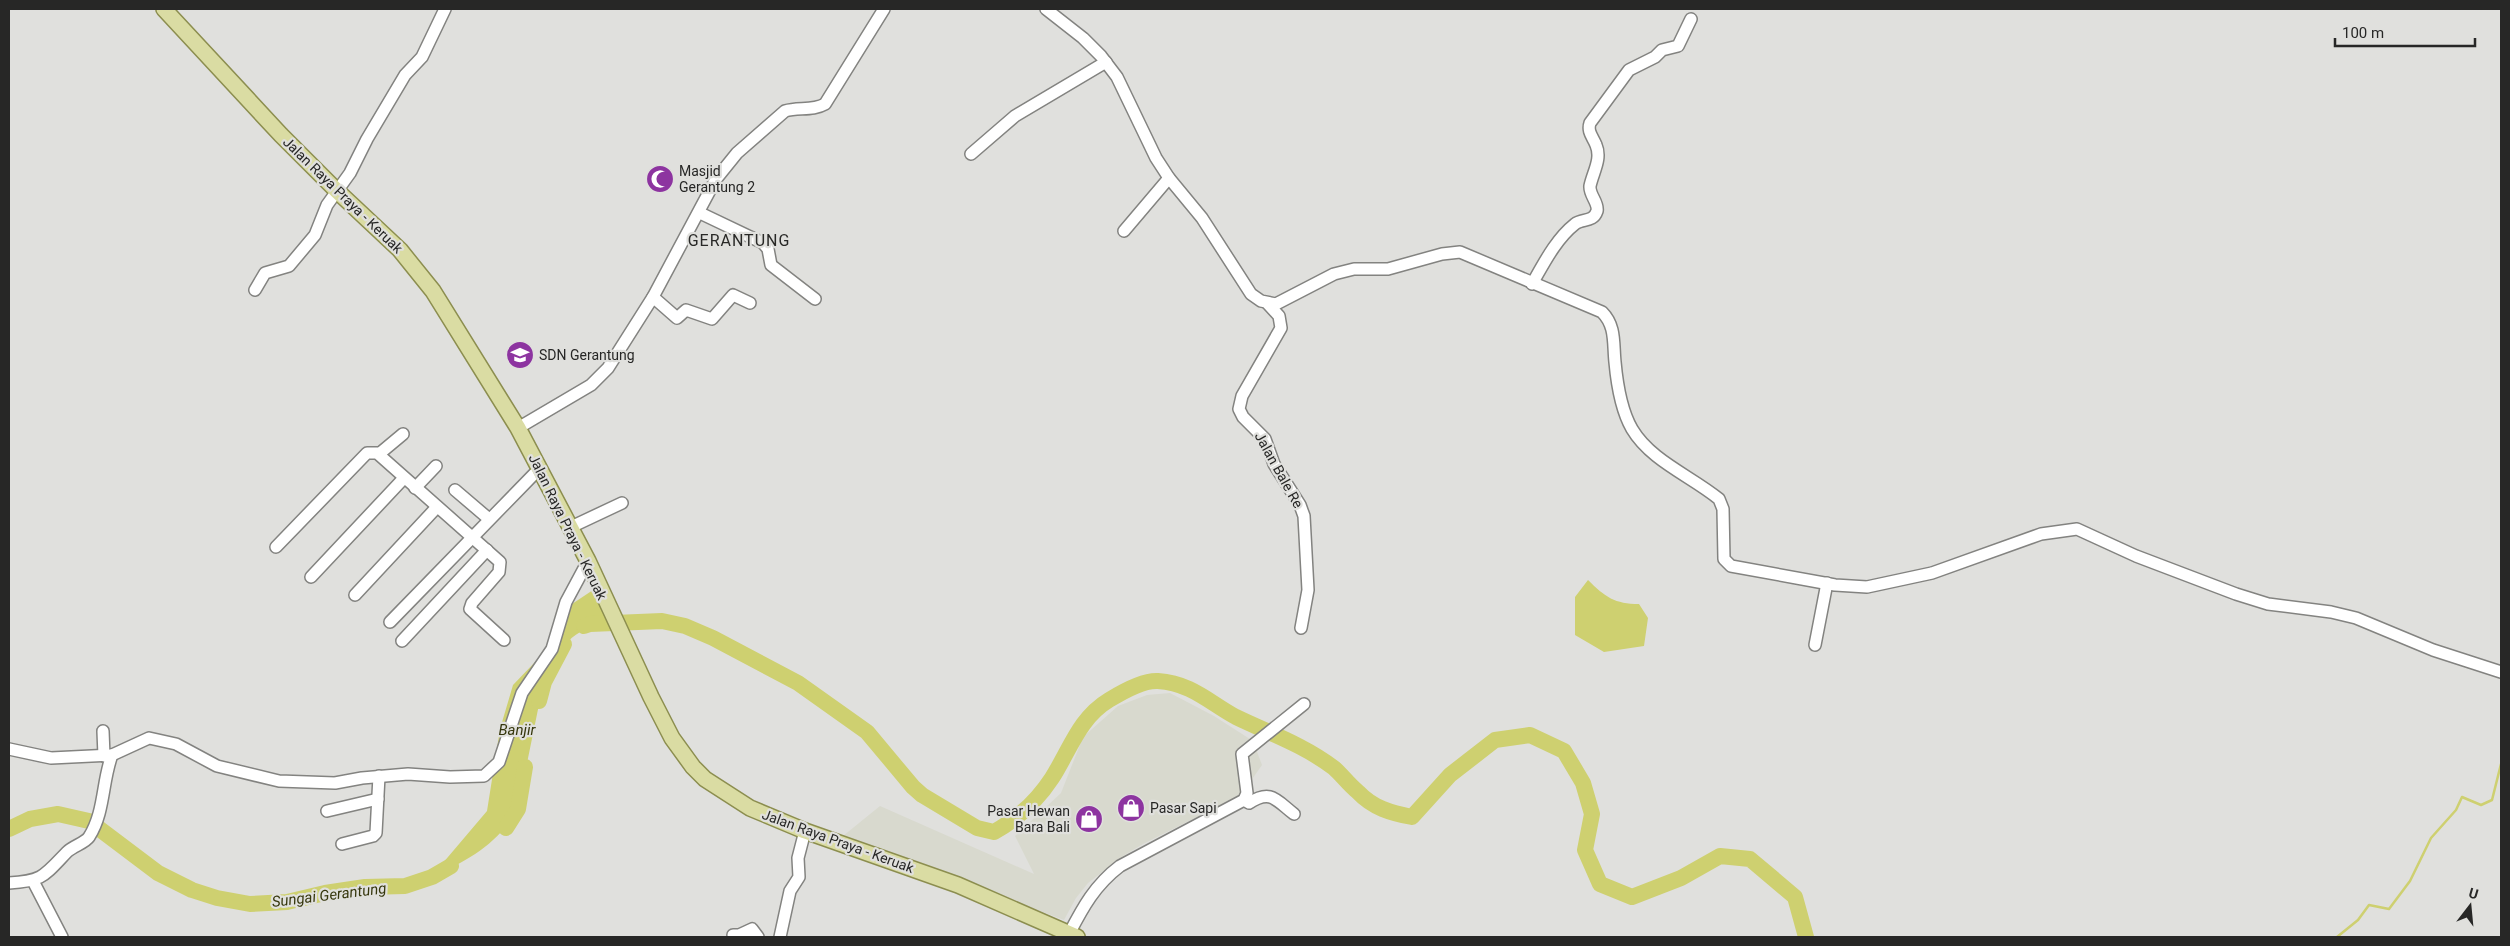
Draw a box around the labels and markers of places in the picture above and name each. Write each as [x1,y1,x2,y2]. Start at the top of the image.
place label: Masjid Gerantung 2 [679,163,755,195]
mosque icon: Masjid Gerantung 2 [645,164,675,194]
school or university icon: SDN Gerantung [505,340,535,370]
place label: SDN Gerantung [539,347,635,363]
shop icon: Pasar Sapi [1116,793,1146,823]
place label: Pasar Sapi [1150,800,1217,816]
place label: Pasar Hewan Bara Bali [987,803,1070,835]
shop icon: Pasar Hewan Bara Bali [1074,804,1104,834]

